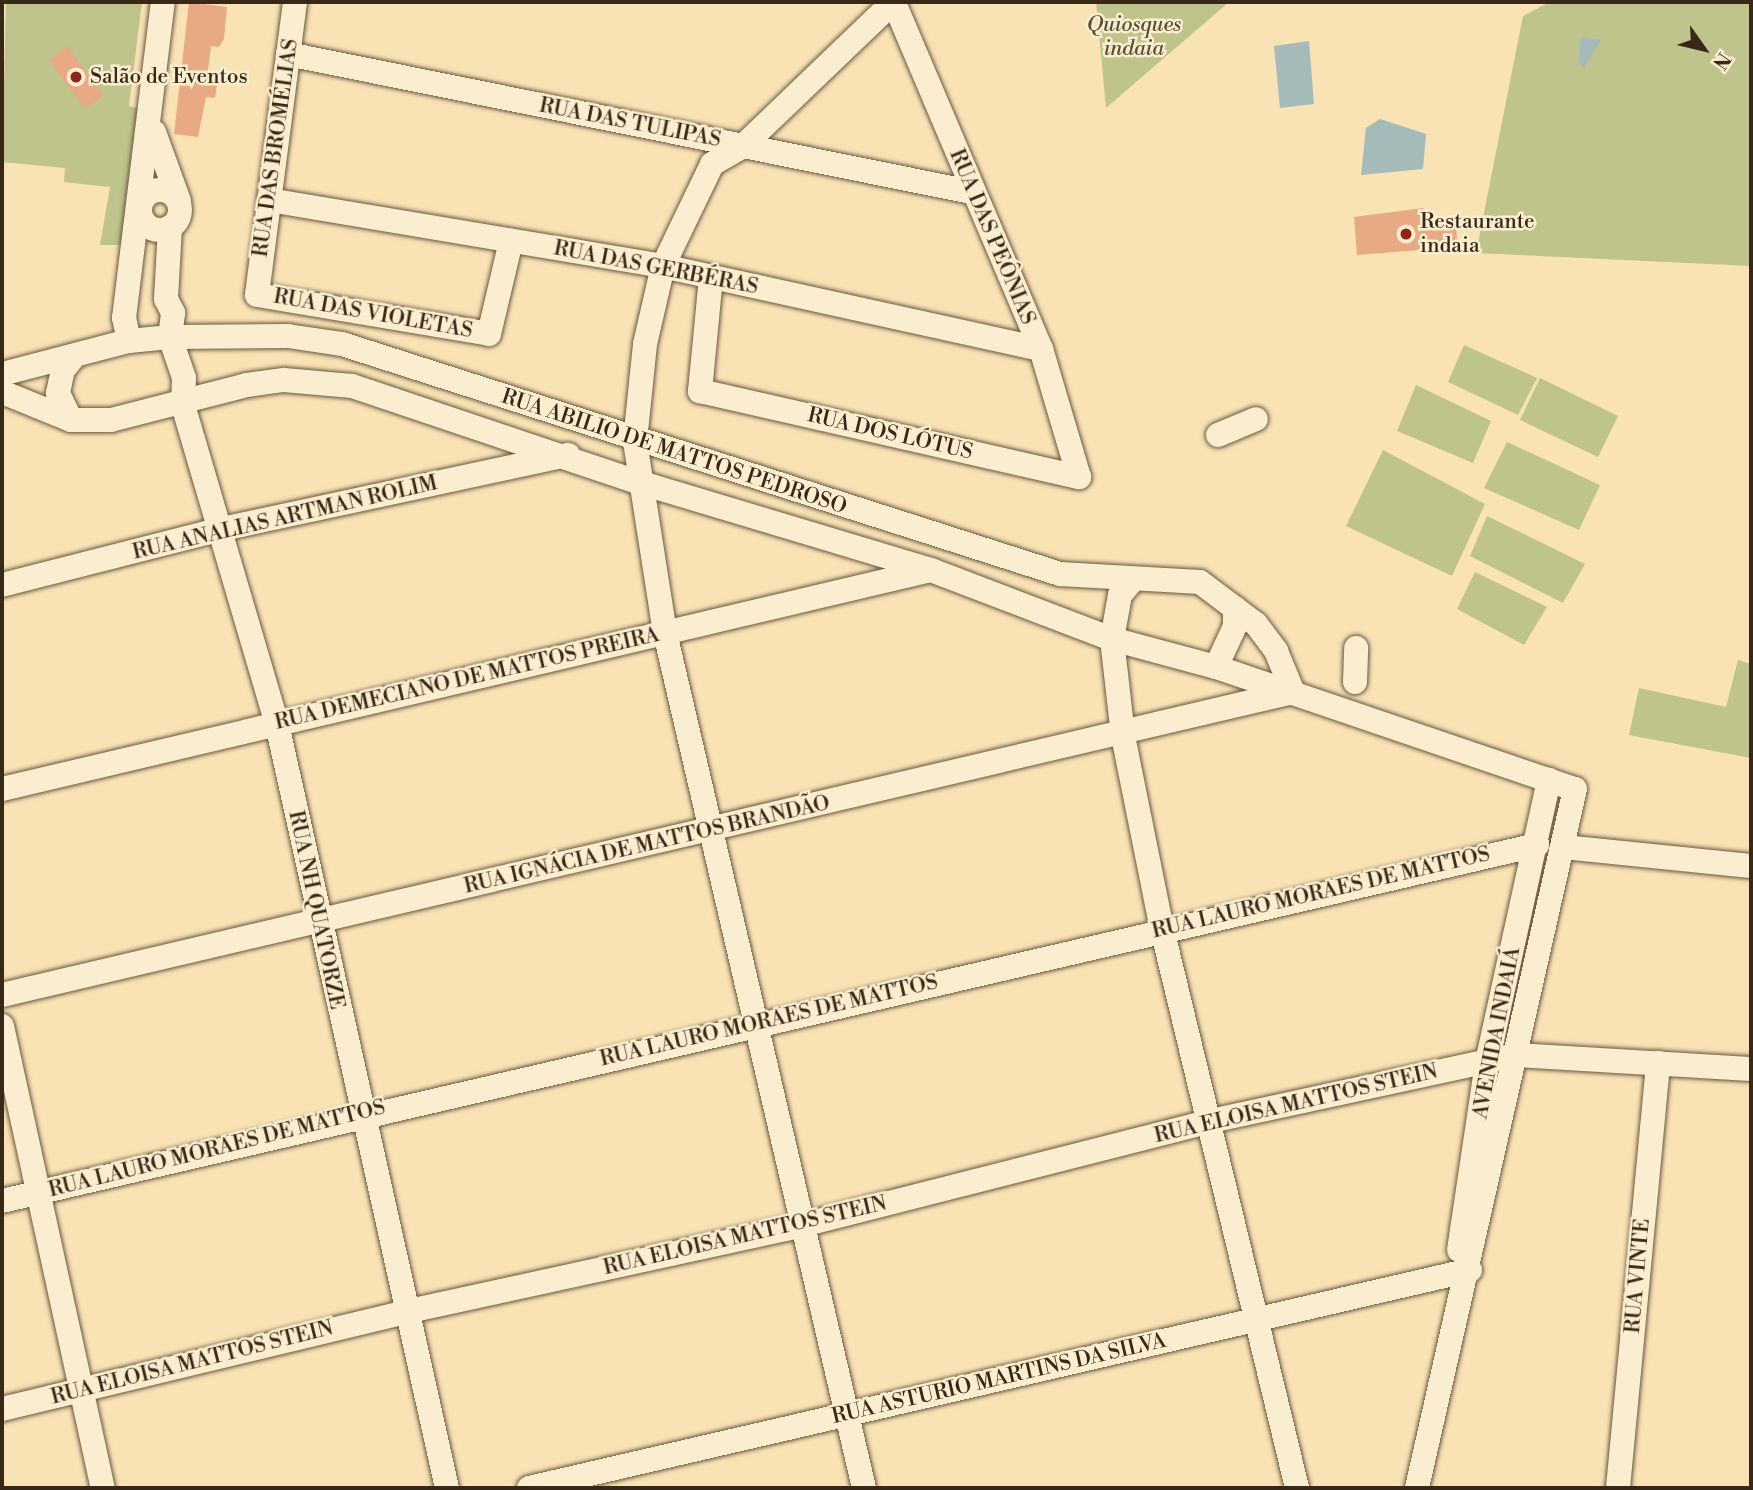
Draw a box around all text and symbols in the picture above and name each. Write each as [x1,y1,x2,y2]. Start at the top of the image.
park label: Quiosques indaia [1087,12,1181,62]
north arrow [1669,14,1739,84]
street label: RUA DAS BROMÉLIAS [248,37,304,259]
text: N [1707,48,1736,74]
place label: Salão de Eventos [90,64,248,90]
marker: Salão de Eventos [68,69,84,85]
street label: RUA DAS TULIPAS [537,93,723,153]
street label: RUA DAS PEÔNIAS [944,145,1040,329]
place label: Restaurante indaia [1420,209,1535,259]
marker: Restaurante indaia [1398,226,1414,242]
street label: RUA DAS GERBÉRAS [552,236,760,300]
street label: RUA DAS VIOLETAS [271,284,475,344]
street label: RUA ABILIO DE MATTOS PEDROSO [498,384,850,520]
street label: RUA DOS LÓTUS [805,403,975,465]
street label: RUA ANALIAS ARTMAN ROLIM [130,471,440,565]
street label: RUA DEMECIANO DE MATTOS PREIRA [272,622,662,736]
street label: RUA IGNÁCIA DE MATTOS BRANDÃO [462,791,832,899]
street label: RUA NH QUATORZE [283,808,349,1012]
street label: RUA LAURO MORAES DE MATTOS [1149,842,1493,944]
street label: AVENIDA INDAIÁ [1468,945,1526,1121]
street label: RUA LAURO MORAES DE MATTOS [597,970,941,1072]
street label: RUA ELOISA MATTOS STEIN [1152,1059,1440,1149]
street label: RUA LAURO MORAES DE MATTOS [46,1095,388,1203]
street label: RUA ELOISA MATTOS STEIN [601,1191,889,1281]
street label: RUA VINTE [1620,1217,1656,1335]
street label: RUA ELOISA MATTOS STEIN [48,1316,336,1410]
street label: RUA ASTURIO MARTINS DA SILVA [829,1328,1169,1430]

